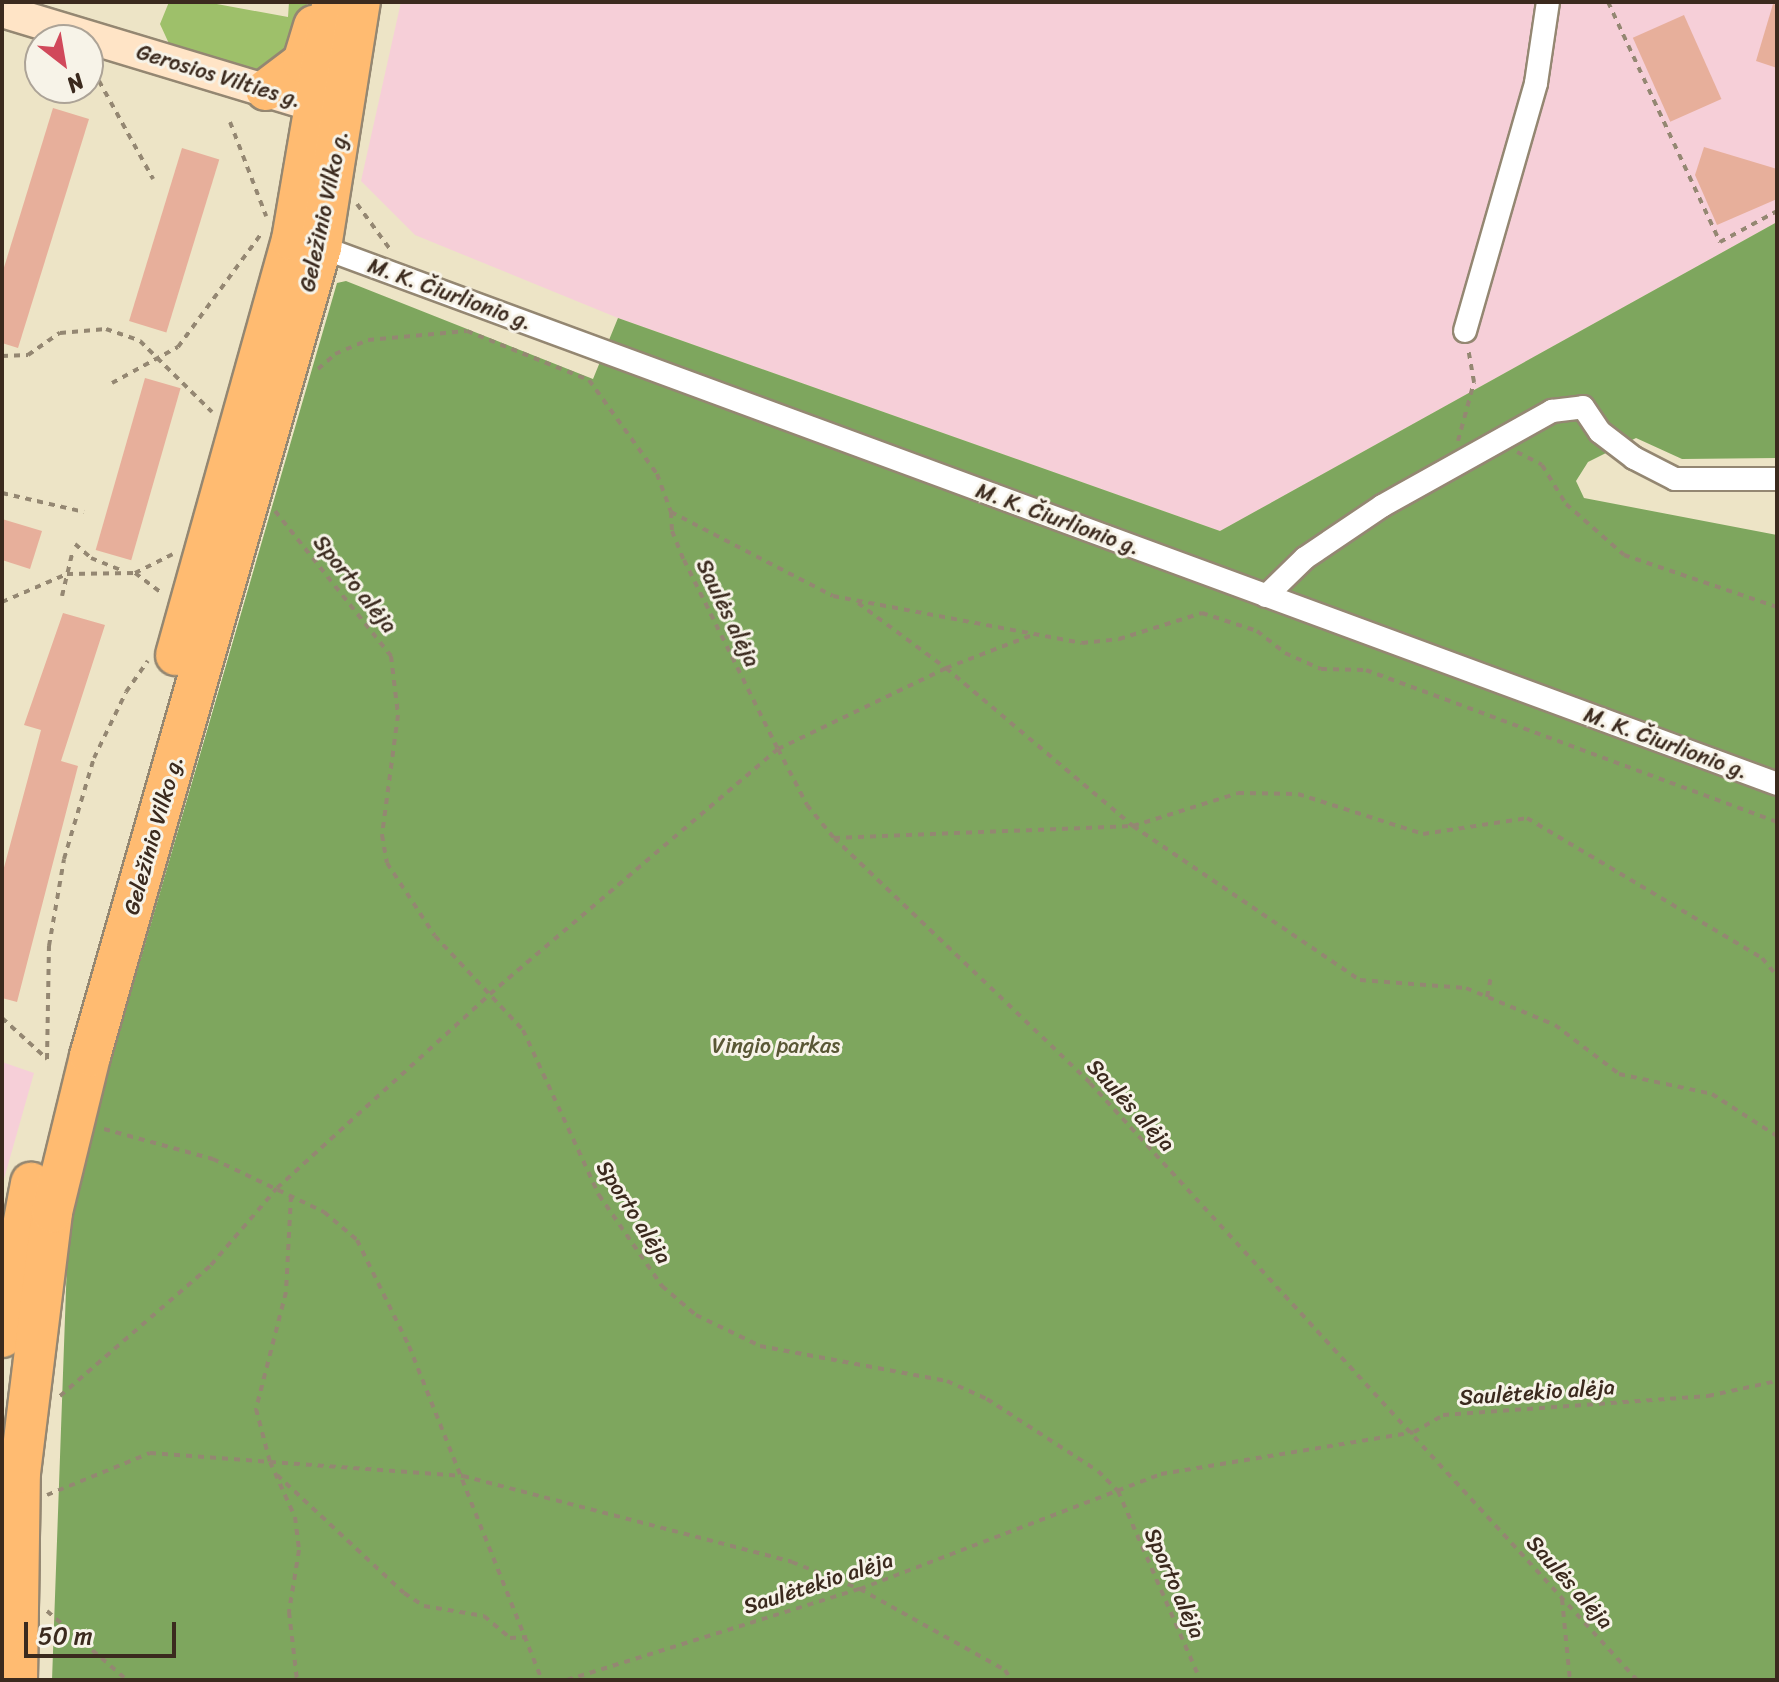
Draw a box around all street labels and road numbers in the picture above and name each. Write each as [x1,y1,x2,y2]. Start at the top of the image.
street label: Gerosios Vilties g. [133,38,305,114]
street label: Geležinio Vilko g. [294,127,354,295]
street label: M. K. Čiurlionio g. [364,252,536,336]
street label: M. K. Čiurlionio g. [972,477,1144,561]
street label: Sporto alėja [308,530,402,638]
street label: Saulės alėja [691,555,765,671]
street label: M. K. Čiurlionio g. [1580,701,1752,785]
street label: Geležinio Vilko g. [117,752,189,918]
street label: Saulės alėja [1081,1053,1181,1157]
street label: Sporto alėja [591,1155,677,1269]
street label: Saulėtekio alėja [1458,1373,1616,1411]
street label: Sporto alėja [1139,1524,1211,1642]
street label: Saulės alėja [1521,1530,1619,1634]
street label: Saulėtekio alėja [740,1546,896,1620]

